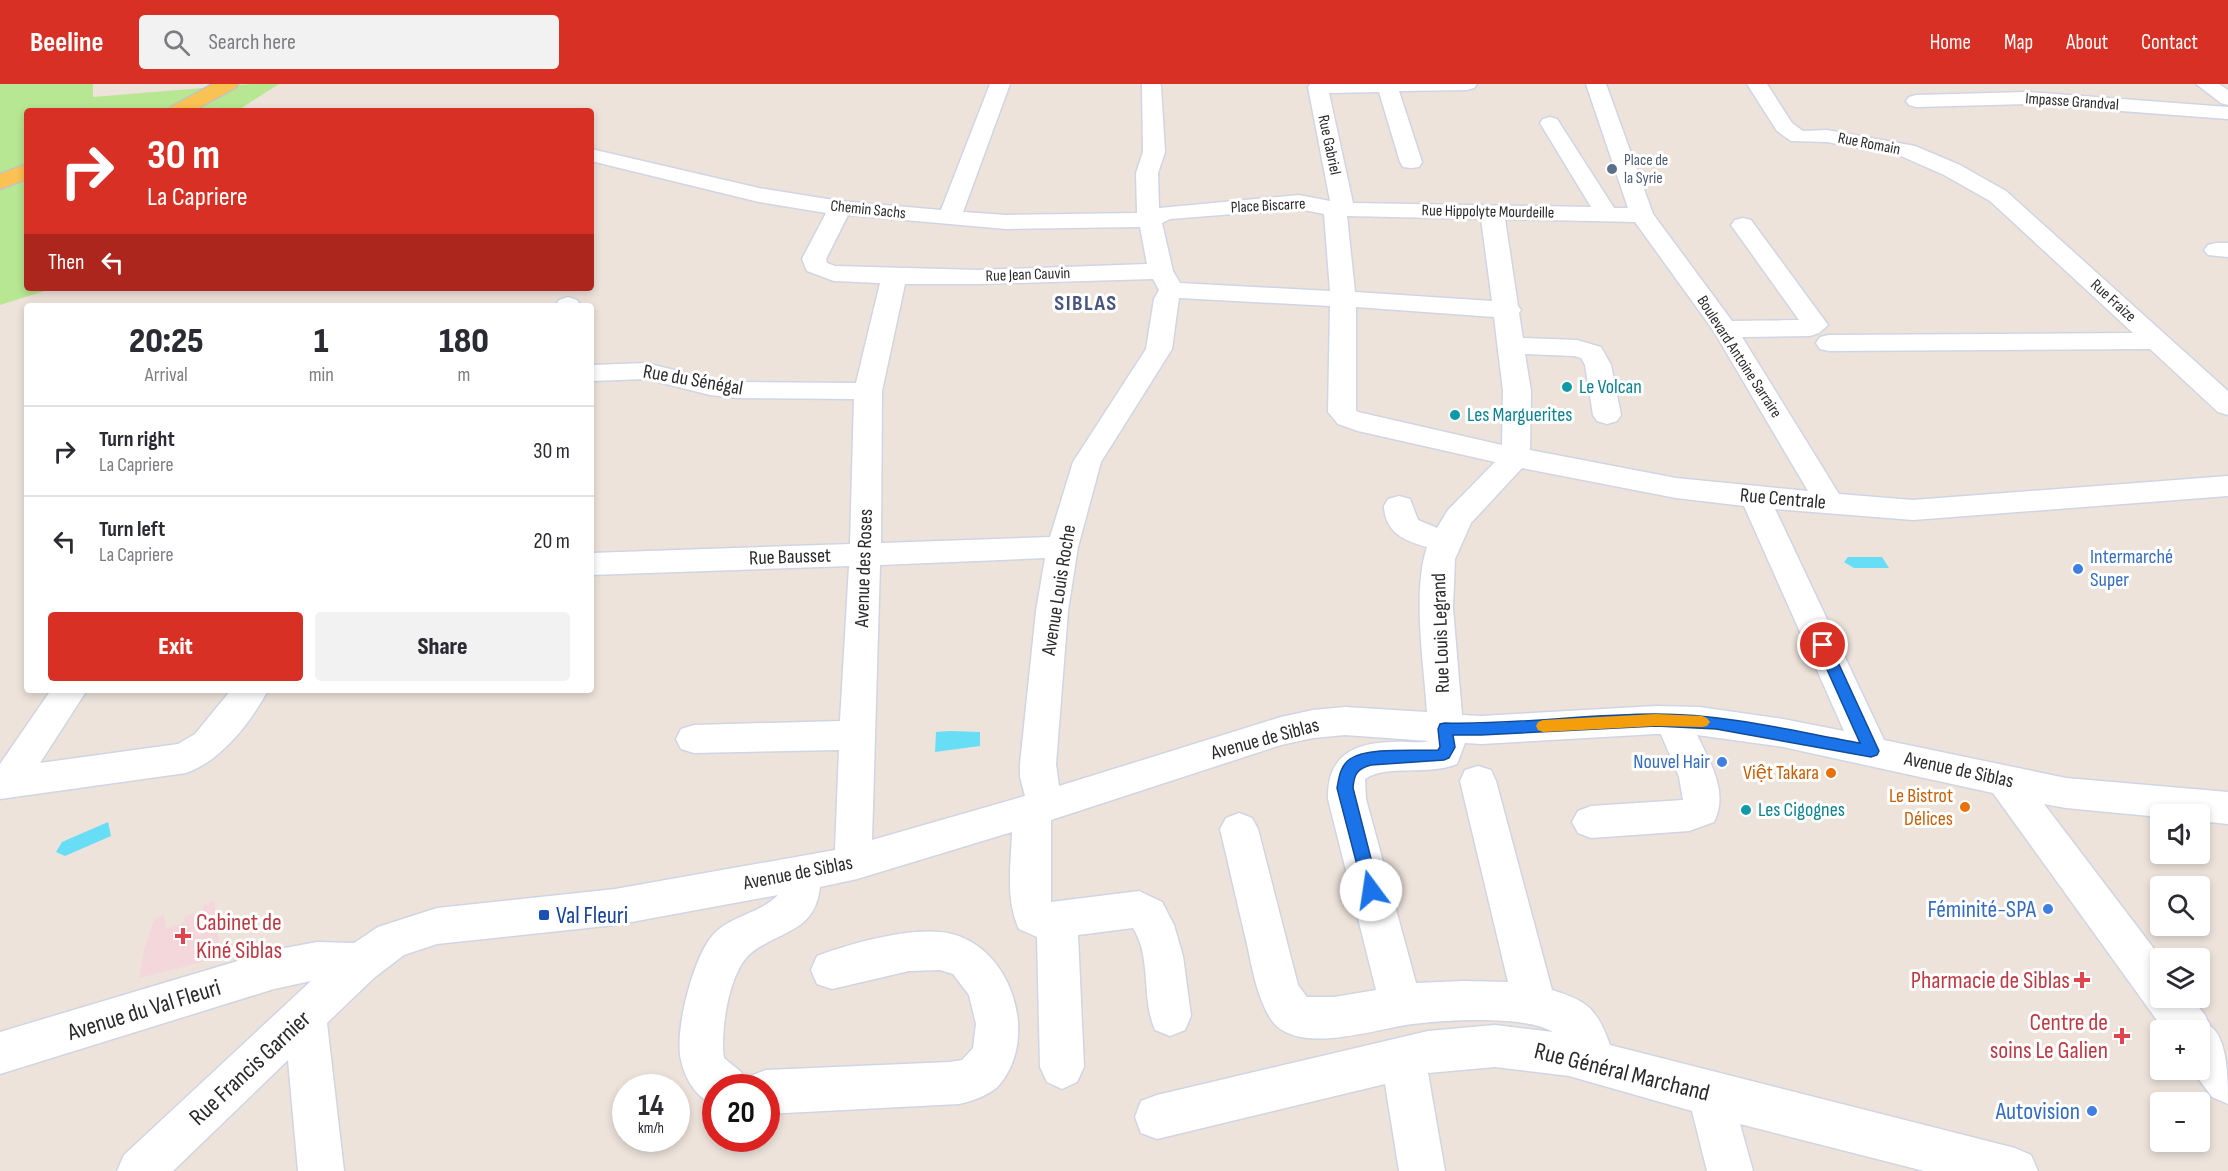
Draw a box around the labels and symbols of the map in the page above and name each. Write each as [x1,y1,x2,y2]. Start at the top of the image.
street label: Impasse Grandval [2025,89,2119,115]
street label: Rue Gabriel [1313,113,1345,177]
street label: Rue Romain [1836,129,1902,159]
place label: Place de la Syrie [1624,151,1668,188]
marker: Place de la Syrie [1605,162,1619,176]
street label: Place Biscarre [1230,195,1306,217]
street label: Chemin Sachs [829,197,907,223]
street label: Rue Hippolyte Mourdeille [1421,201,1555,223]
street label: Rue Jean Cauvin [985,264,1071,286]
street label: Rue Fraize [2086,276,2140,326]
district label: SIBLAS [1054,290,1118,317]
street label: Boulevard Antoine Sarraire [1692,292,1786,422]
street label: Rue du Sénégal [641,359,745,401]
place label: Le Volcan [1579,375,1642,399]
marker: Le Volcan [1560,380,1574,394]
place label: Les Marguerites [1467,403,1572,427]
marker: Les Marguerites [1448,408,1462,422]
street label: Rue Centrale [1739,483,1827,515]
street label: Avenue des Roses [850,508,878,629]
street label: Avenue Louis Roche [1037,523,1081,658]
street label: Rue Bausset [749,544,831,570]
place label: Intermarché Super [2090,545,2173,592]
marker: Intermarché Super [2071,562,2085,576]
street label: Rue Louis Legrand [1427,573,1455,693]
pin [1797,619,1848,670]
street label: Avenue de Siblas [1207,713,1322,765]
street label: Avenue de Siblas [1901,747,2016,793]
place label: Nouvel Hair [1633,750,1710,774]
marker: Nouvel Hair [1715,755,1729,769]
place label: Việt Takara [1743,761,1819,785]
marker: Việt Takara [1824,766,1838,780]
place label: Le Bistrot Délices [1889,784,1953,831]
place label: Les Cigognes [1758,798,1845,822]
marker: Le Bistrot Délices [1958,800,1972,814]
marker: Les Cigognes [1739,803,1753,817]
street label: Avenue de Siblas [740,851,855,896]
position arrow [1339,858,1403,922]
place label: Féminité-SPA [1927,895,2037,924]
place label: Val Fleuri [556,901,628,930]
marker: Féminité-SPA [2041,902,2055,916]
place label: Cabinet de Kiné Siblas [196,908,282,965]
marker: Val Fleuri [537,908,551,922]
marker: Cabinet de Kiné Siblas [174,927,192,945]
place label: Pharmacie de Siblas [1911,966,2070,995]
street label: Avenue du Val Fleuri [63,973,224,1047]
marker: Pharmacie de Siblas [2075,973,2089,987]
street label: Rue Francis Garnier [183,1004,317,1132]
place label: Centre de soins Le Galien [1990,1008,2108,1065]
marker: Centre de soins Le Galien [2113,1027,2131,1045]
street label: Rue Général Marchand [1531,1036,1713,1108]
speed limit sign: 20 [702,1074,780,1152]
place label: Autovision [1995,1097,2080,1126]
marker: Autovision [2085,1104,2099,1118]

